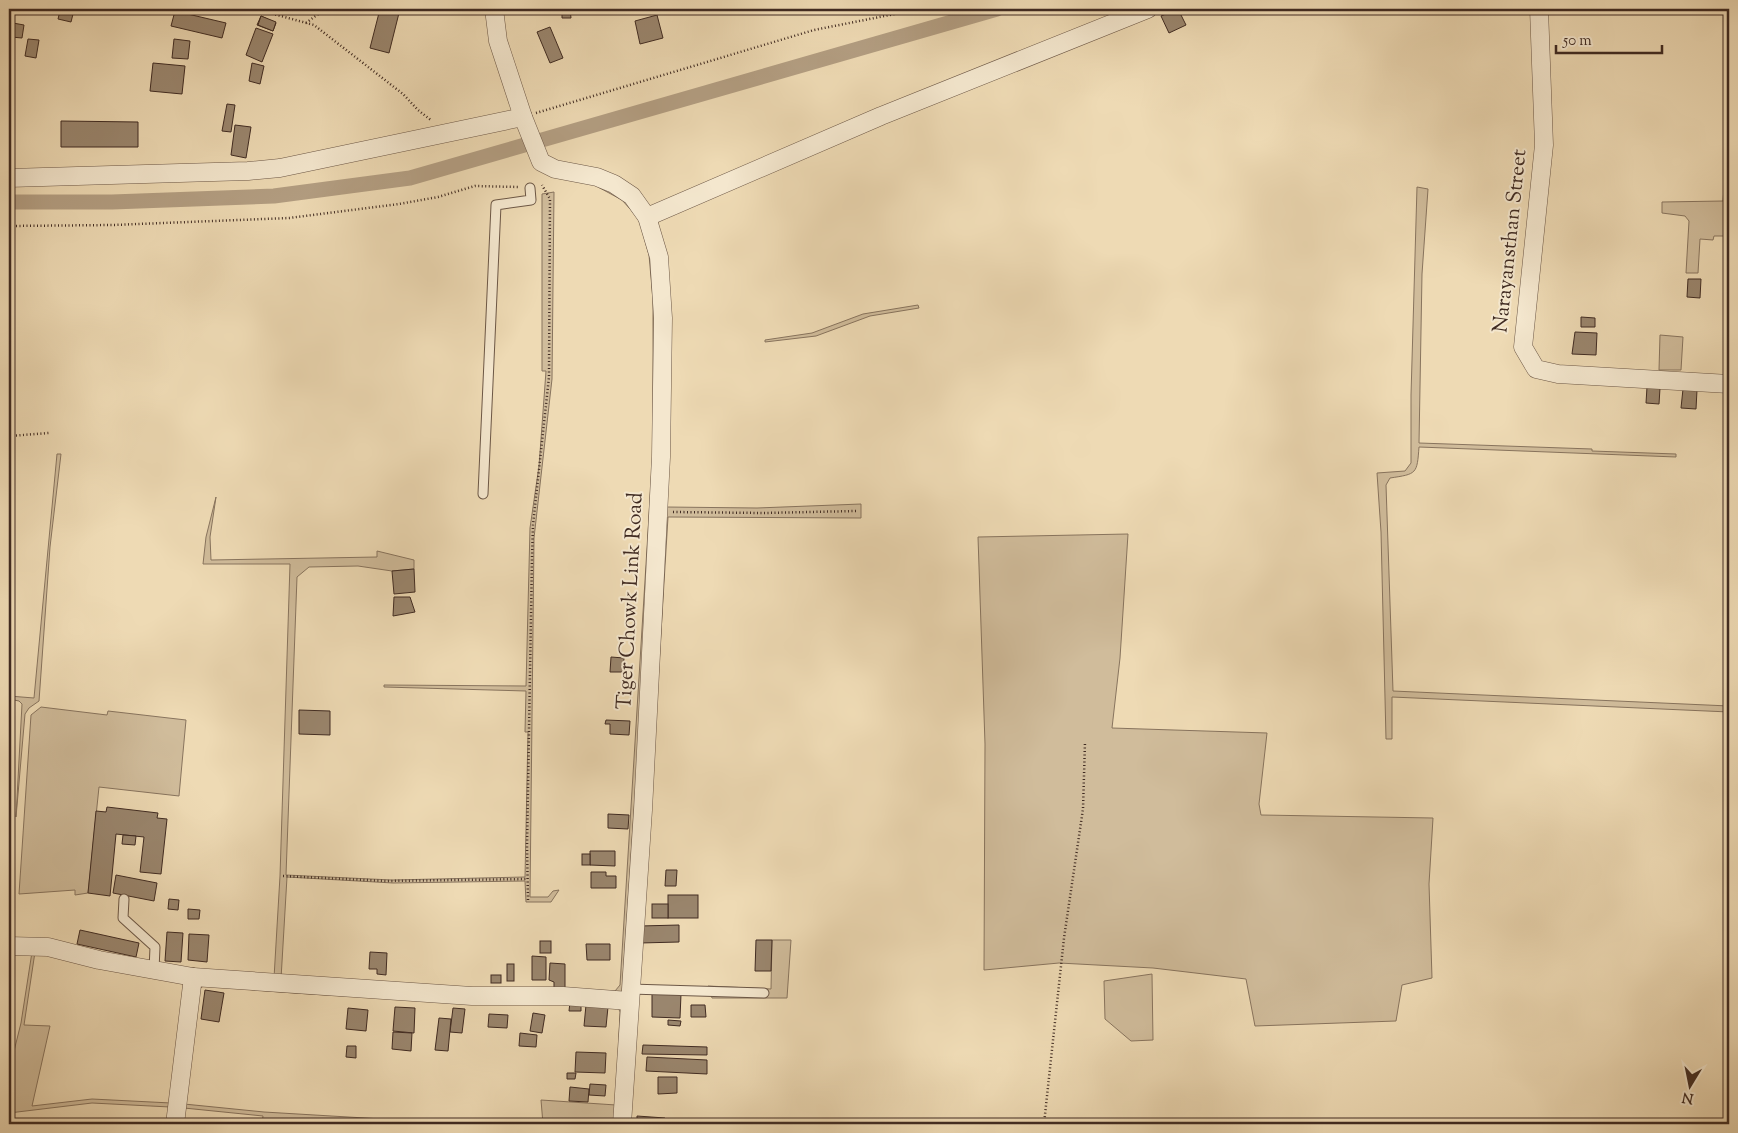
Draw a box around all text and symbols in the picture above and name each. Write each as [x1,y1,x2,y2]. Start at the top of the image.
scale bar [1556,22,1662,54]
text: 50 m [1562,31,1592,52]
street label: Narayansthan Street [1486,148,1536,334]
street label: Tiger Chowk Link Road [610,491,652,710]
north arrow [1666,1060,1716,1110]
text: N [1681,1086,1695,1108]

